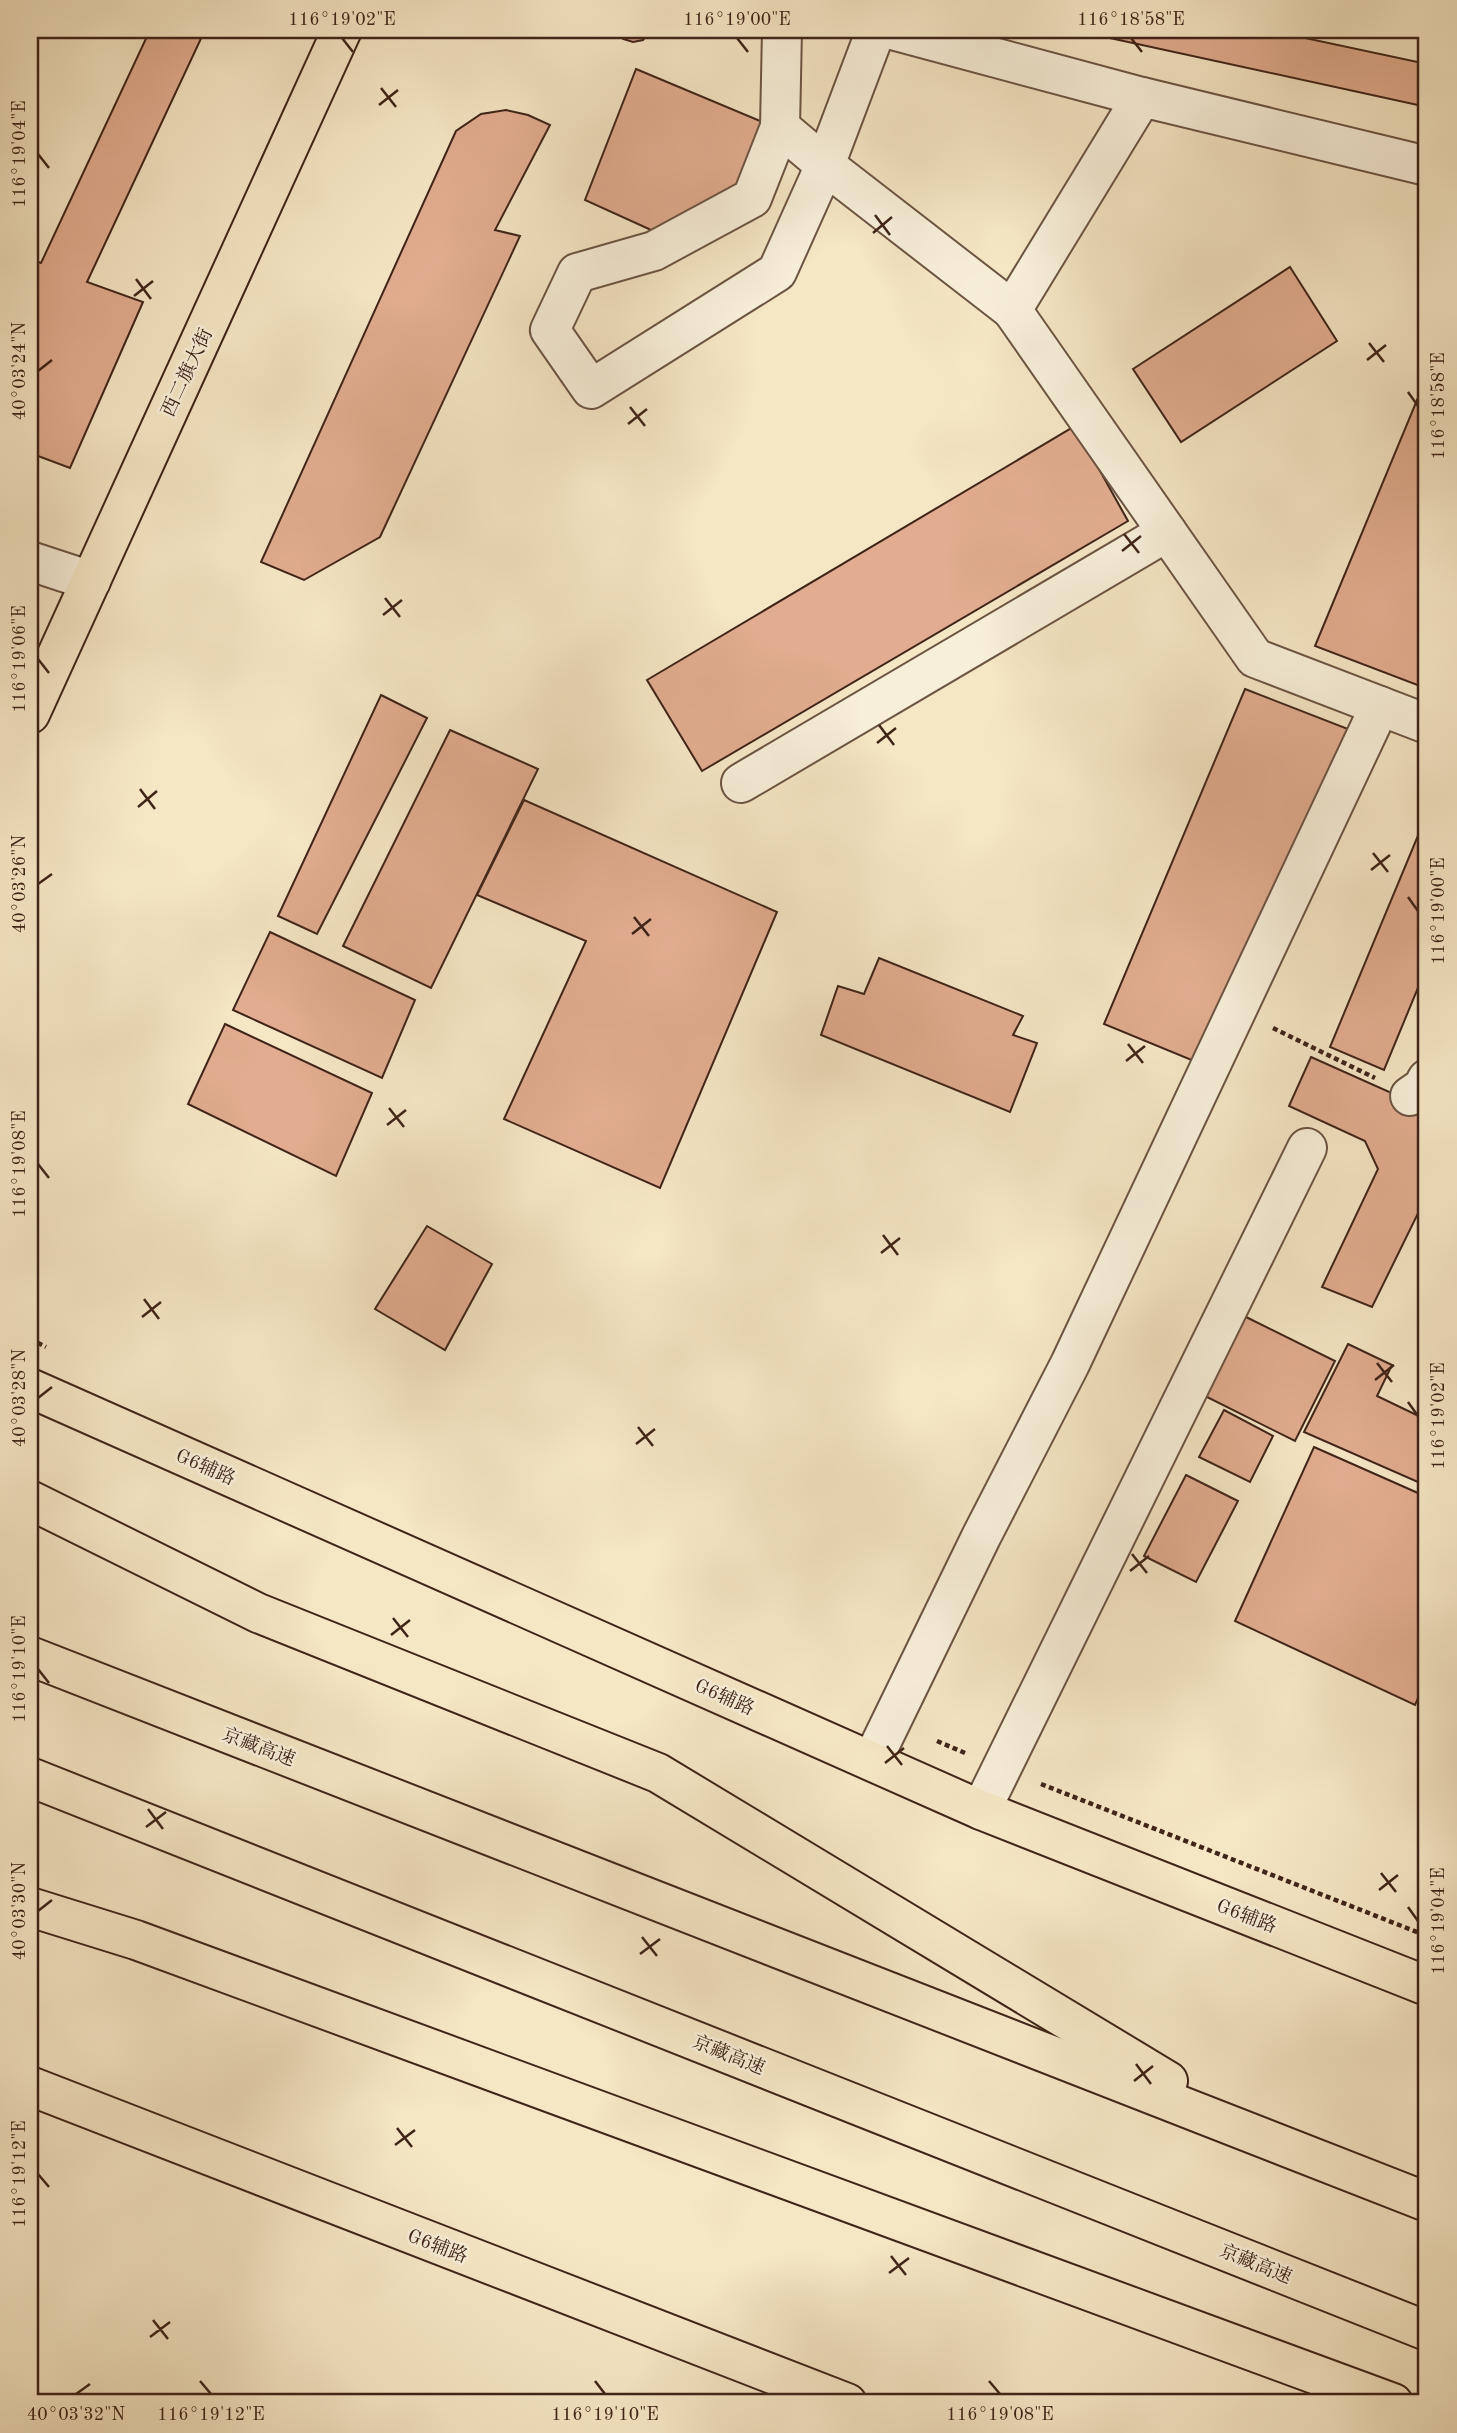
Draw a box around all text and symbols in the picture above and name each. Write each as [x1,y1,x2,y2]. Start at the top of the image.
text: 116°19'02"E [288,11,396,29]
text: 116°19'00"E [683,11,791,29]
text: 116°18'58"E [1077,11,1185,29]
text: 116°19'04"E [11,100,29,208]
text: 40°03'24"N [11,322,29,420]
street label: 西二旗大街 [157,325,217,420]
text: 116°18'58"E [1430,352,1448,460]
text: 116°19'06"E [11,605,29,713]
text: 40°03'26"N [11,835,29,933]
text: 116°19'00"E [1430,857,1448,965]
text: 116°19'08"E [11,1110,29,1218]
text: 40°03'28"N [11,1349,29,1447]
text: 116°19'02"E [1430,1362,1448,1470]
street label: G6辅路 [172,1445,238,1490]
text: 116°19'10"E [11,1615,29,1723]
street label: G6辅路 [691,1675,757,1720]
street label: 京藏高速 [219,1723,298,1771]
text: 40°03'30"N [11,1862,29,1960]
text: 116°19'04"E [1430,1867,1448,1975]
street label: G6辅路 [1213,1895,1279,1937]
street label: 京藏高速 [689,2030,768,2079]
text: 116°19'12"E [11,2120,29,2228]
street label: G6辅路 [404,2225,470,2267]
street label: 京藏高速 [1216,2239,1295,2288]
text: 40°03'32"N [27,2406,125,2424]
text: 116°19'12"E [157,2406,265,2424]
text: 116°19'10"E [551,2406,659,2424]
text: 116°19'08"E [946,2406,1054,2424]

